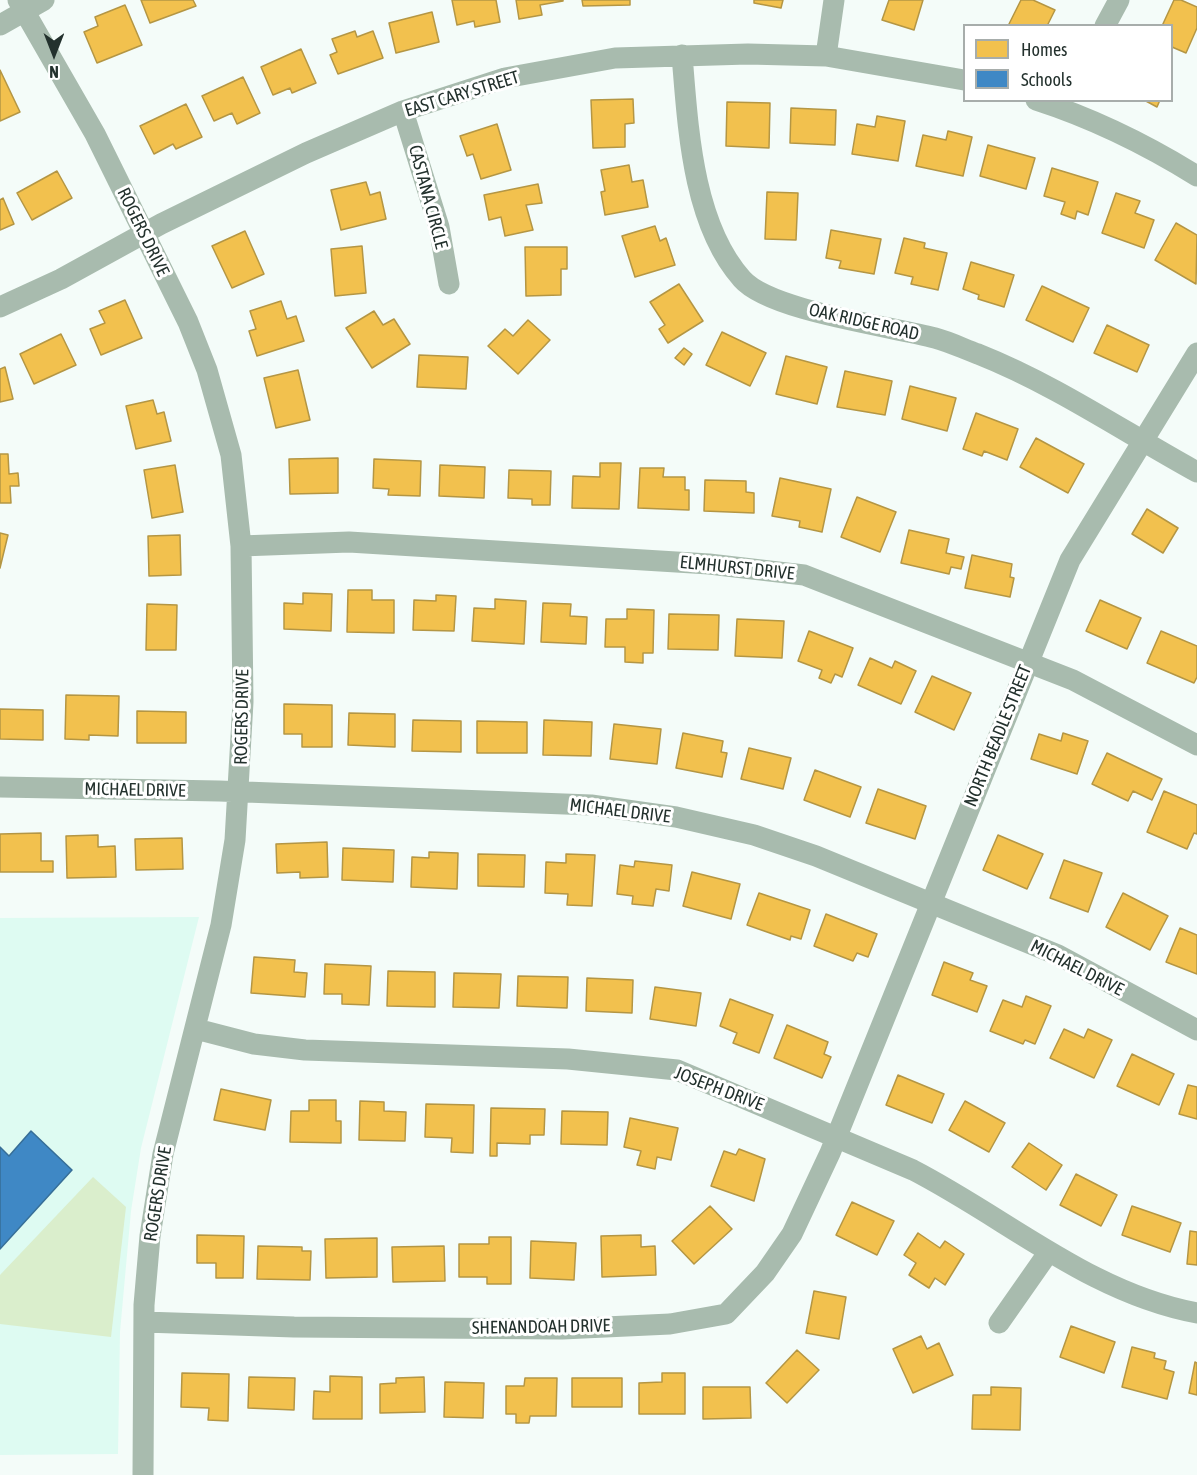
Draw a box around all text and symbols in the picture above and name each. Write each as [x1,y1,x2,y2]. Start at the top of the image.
north arrow [24,24,84,84]
legend [963,24,1173,102]
text: Homes [1021,39,1067,60]
text: N [49,63,59,81]
street label: EAST CARY STREET [402,66,522,122]
text: Schools [1021,69,1072,90]
street label: CASTANA CIRCLE [404,143,452,251]
street label: ROGERS DRIVE [112,184,174,280]
street label: OAK RIDGE ROAD [807,299,921,345]
street label: ELMHURST DRIVE [679,551,795,585]
street label: NORTH BEADLE STREET [960,662,1036,810]
street label: ROGERS DRIVE [230,669,254,765]
street label: MICHAEL DRIVE [84,778,186,802]
street label: MICHAEL DRIVE [568,794,672,828]
street label: MICHAEL DRIVE [1027,935,1127,1001]
street label: JOSEPH DRIVE [672,1062,766,1116]
street label: ROGERS DRIVE [140,1145,176,1243]
street label: SHENANDOAH DRIVE [472,1315,610,1339]

